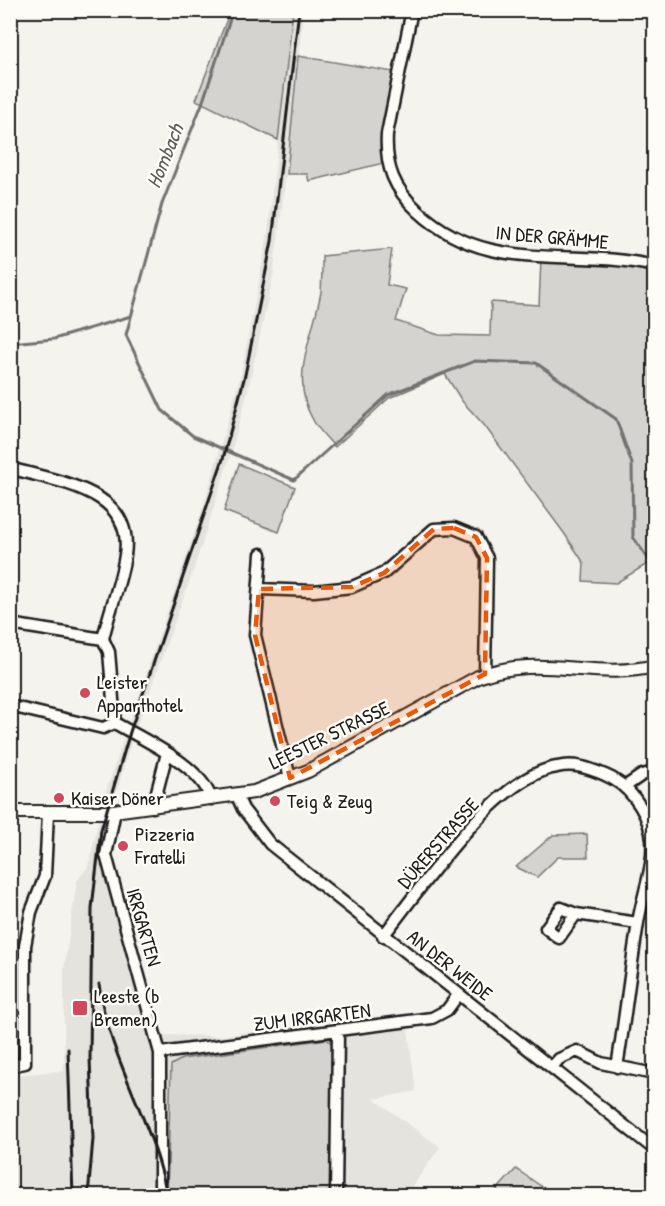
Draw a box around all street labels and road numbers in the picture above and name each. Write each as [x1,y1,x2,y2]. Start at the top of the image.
street label: IN DER GRÄMME [495,218,610,255]
street label: LEESTER STRASSE [264,694,394,775]
street label: DÜRERSTRASSE [391,791,485,894]
street label: IRRGARTEN [120,885,169,969]
street label: AN DER WEIDE [402,923,499,1006]
street label: ZUM IRRGARTEN [252,996,372,1037]

